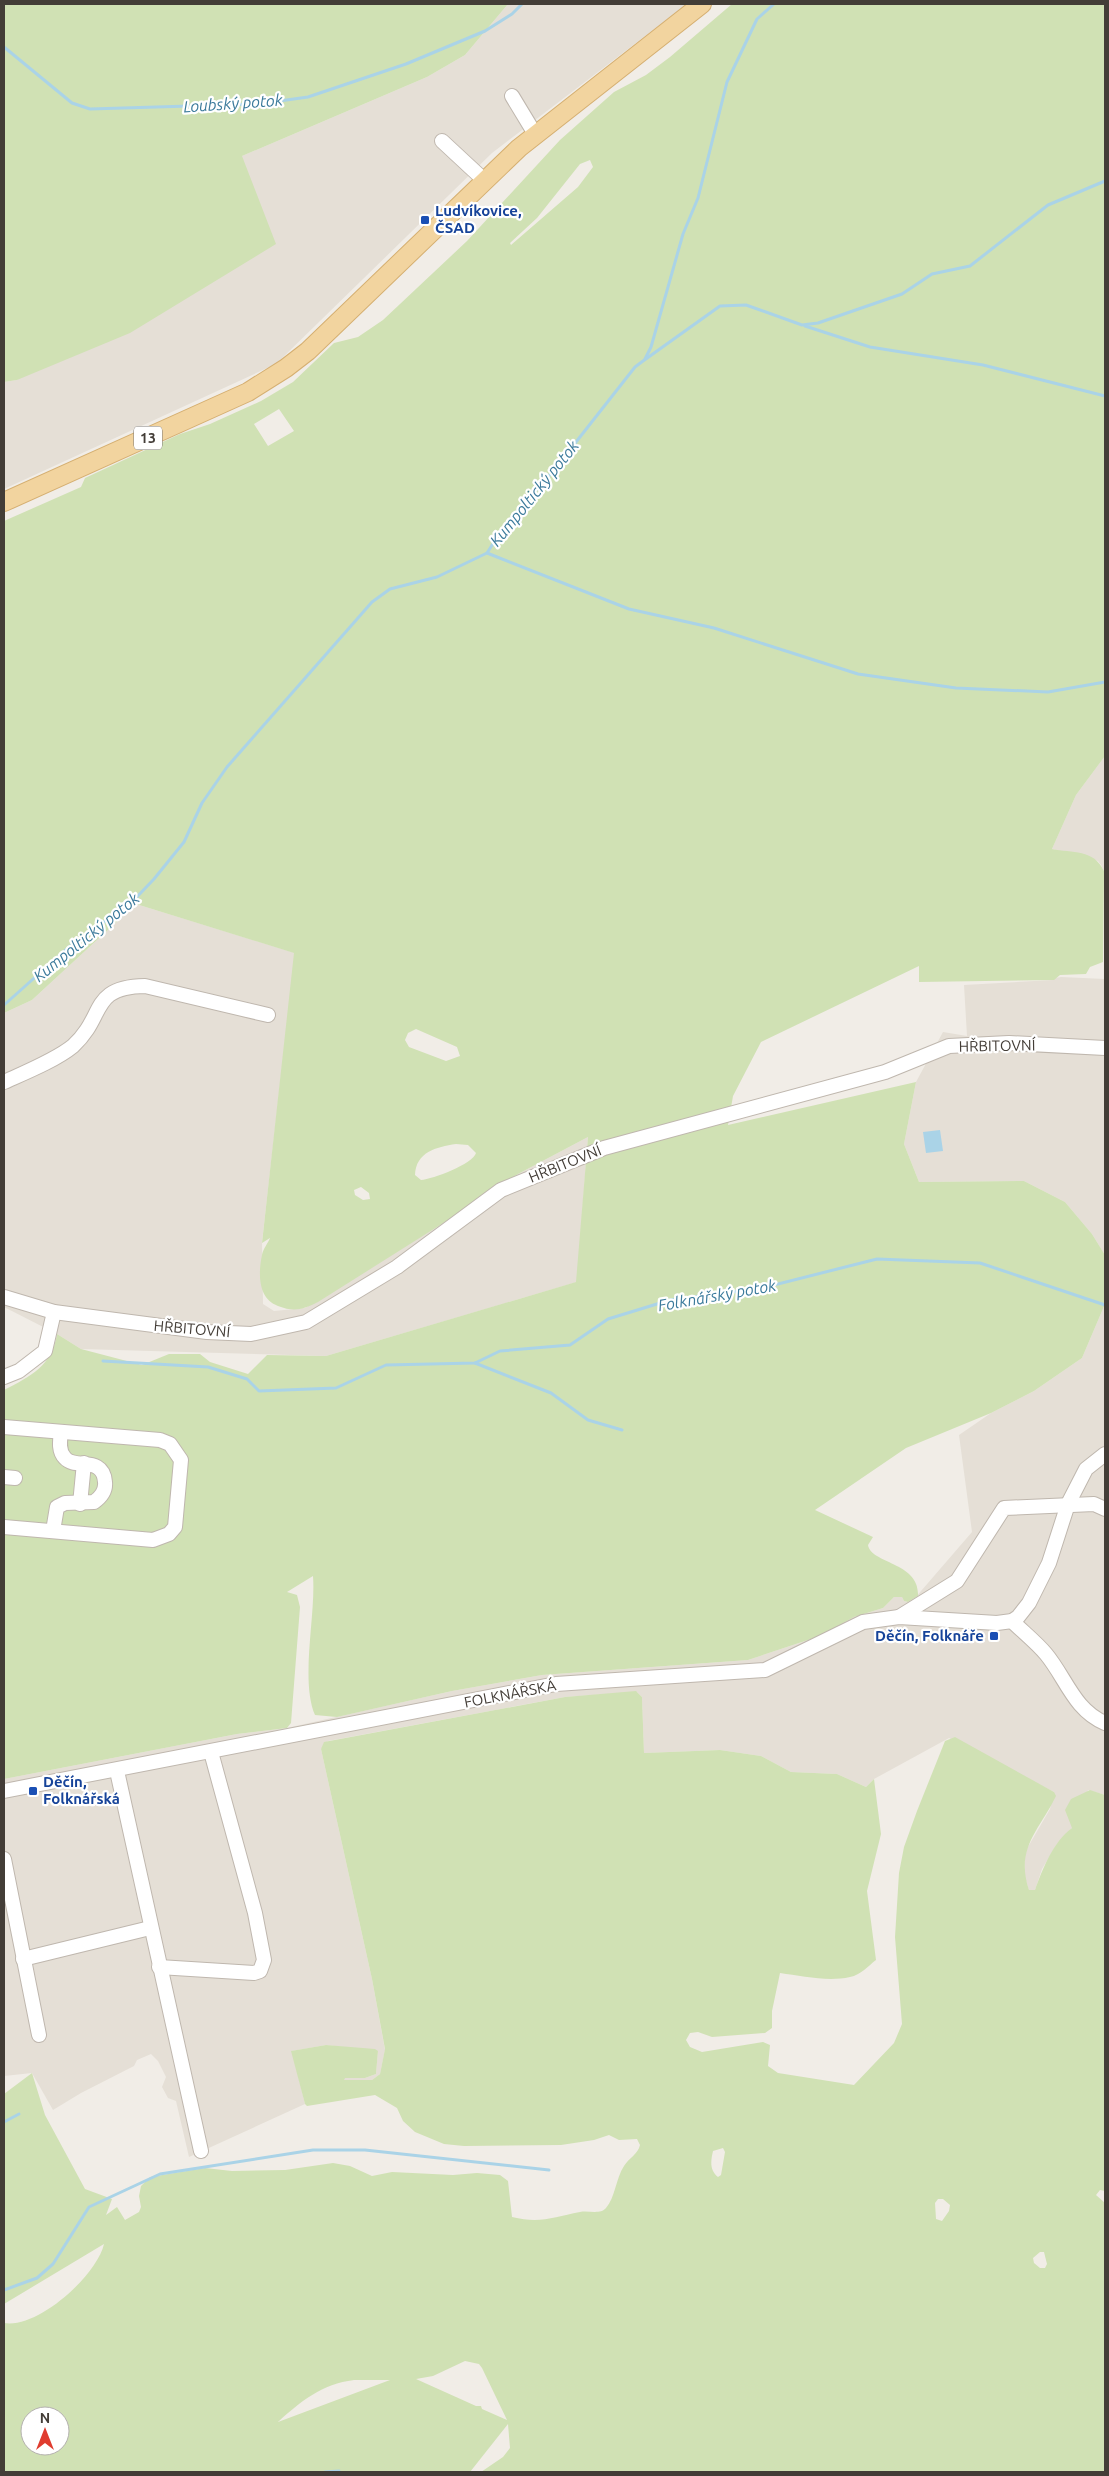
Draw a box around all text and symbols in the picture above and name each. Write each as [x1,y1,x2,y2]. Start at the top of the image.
water label: Loubský potok [183,90,284,115]
place label: Ludvíkovice, ČSAD [435,202,522,236]
marker: Ludvíkovice, ČSAD [419,214,431,226]
road number: 13 [134,426,162,449]
water label: Kumpoltický potok [486,436,583,549]
water label: Kumpoltický potok [30,888,143,985]
street label: HŘBITOVNÍ [958,1036,1036,1055]
street label: HŘBITOVNÍ [526,1141,604,1186]
water label: Folknářský potok [657,1276,778,1314]
street label: HŘBITOVNÍ [153,1317,231,1340]
place label: Děčín, Folknáře [875,1627,984,1644]
marker: Děčín, Folknáře [988,1630,1000,1642]
street label: FOLKNÁŘSKÁ [462,1676,558,1711]
place label: Děčín, Folknářská [43,1773,120,1807]
marker: Děčín, Folknářská [27,1785,39,1797]
north arrow [20,2406,70,2456]
text: N [40,2410,50,2426]

